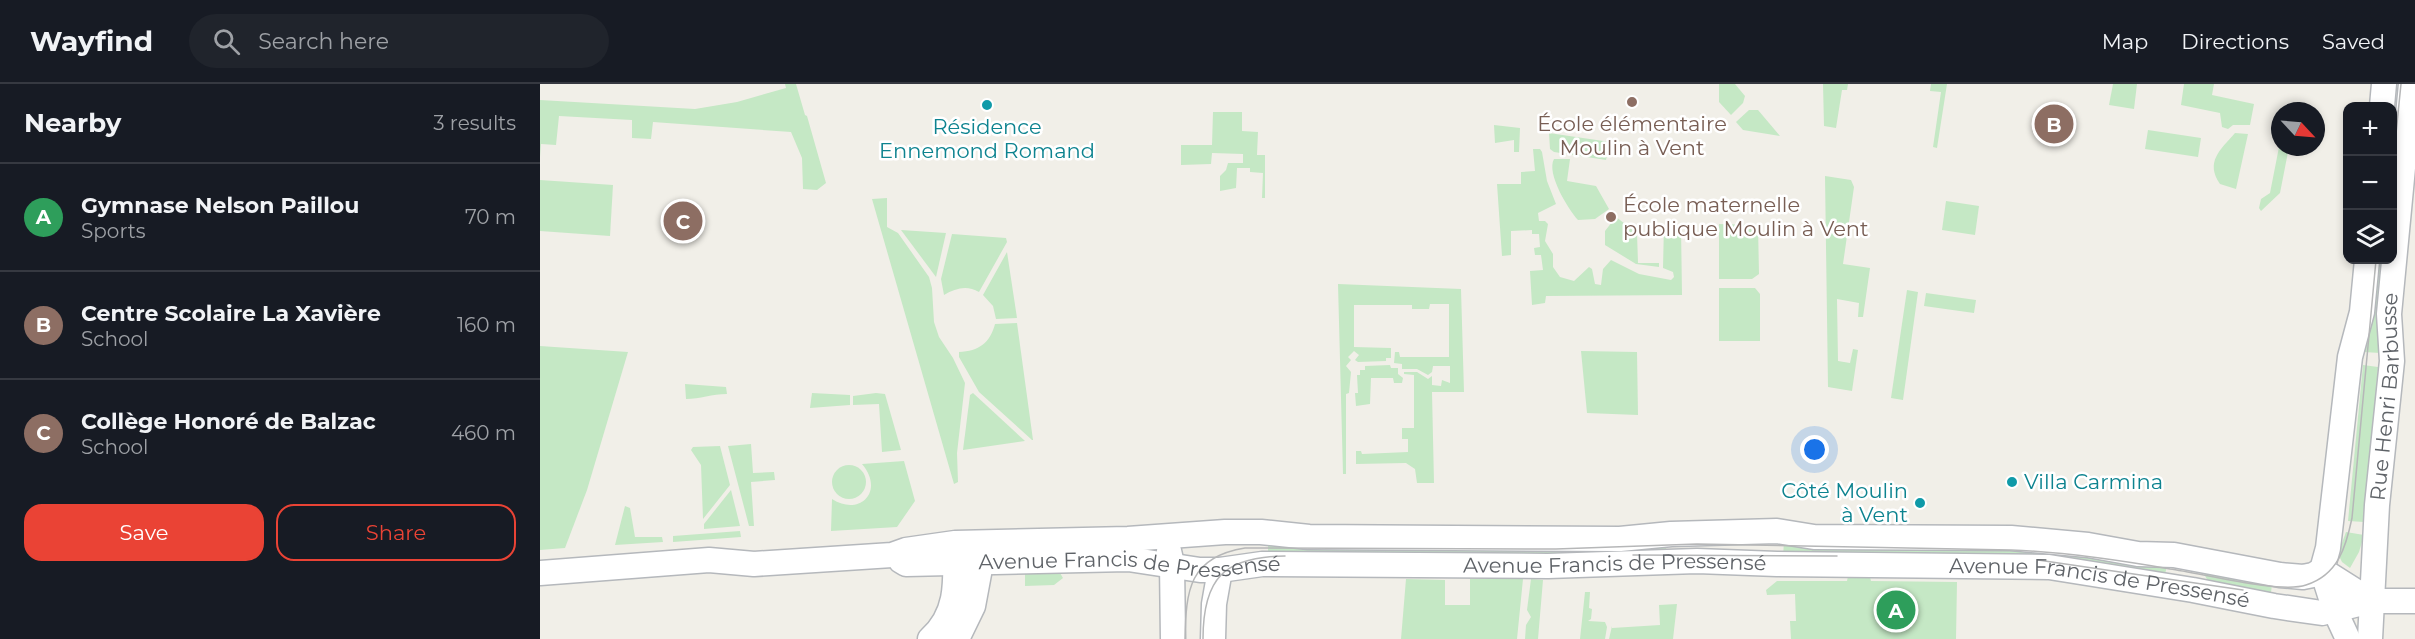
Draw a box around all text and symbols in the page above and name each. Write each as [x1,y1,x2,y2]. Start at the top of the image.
search box [189,14,609,68]
text: Wayfind [30,24,153,58]
icon: search [210,25,243,58]
text: Search here [258,28,389,55]
text: Map [2102,29,2148,54]
text: Directions [2181,29,2289,54]
text: Saved [2322,29,2385,54]
marker: École élémentaire Moulin à Vent [1625,95,1639,109]
marker: Résidence Ennemond Romand [980,98,994,112]
pin: B [2034,102,2074,147]
north arrow [2271,102,2325,156]
map controls [2343,102,2397,264]
button: + [2343,102,2397,156]
text: Nearby [24,107,121,139]
text: 3 results [433,111,516,135]
place label: École élémentaire Moulin à Vent [1537,111,1727,160]
place label: Résidence Ennemond Romand [879,114,1095,163]
button: − [2343,156,2397,210]
text: Gymnase Nelson Paillou [81,192,359,219]
place label: École maternelle publique Moulin à Vent [1623,192,1869,241]
pin: C [664,198,702,244]
text: A [36,205,51,229]
text: 70 m [465,205,516,229]
marker: École maternelle publique Moulin à Vent [1604,210,1618,224]
button: layers [2343,210,2397,264]
text: Sports [81,219,146,243]
street label: Rue Henri Barbusse [2365,291,2404,502]
text: Centre Scolaire La Xavière [81,300,381,327]
text: B [36,313,51,337]
text: 160 m [457,313,516,337]
text: School [81,327,148,351]
text: Collège Honoré de Balzac [81,408,376,435]
text: C [36,421,51,445]
text: 460 m [451,421,516,445]
text: School [81,435,148,459]
your location [1800,435,1829,464]
place label: Villa Carmina [2024,469,2163,494]
marker: Villa Carmina [2005,475,2019,489]
place label: Côté Moulin à Vent [1781,478,1908,527]
marker: Côté Moulin à Vent [1913,496,1927,510]
button: Save [24,504,264,561]
button: Share [276,504,516,561]
street label: Avenue Francis de Pressensé [978,546,1281,582]
street label: Avenue Francis de Pressensé [1463,548,1767,578]
street label: Avenue Francis de Pressensé [1949,553,2252,613]
pin: A [1876,588,1916,632]

